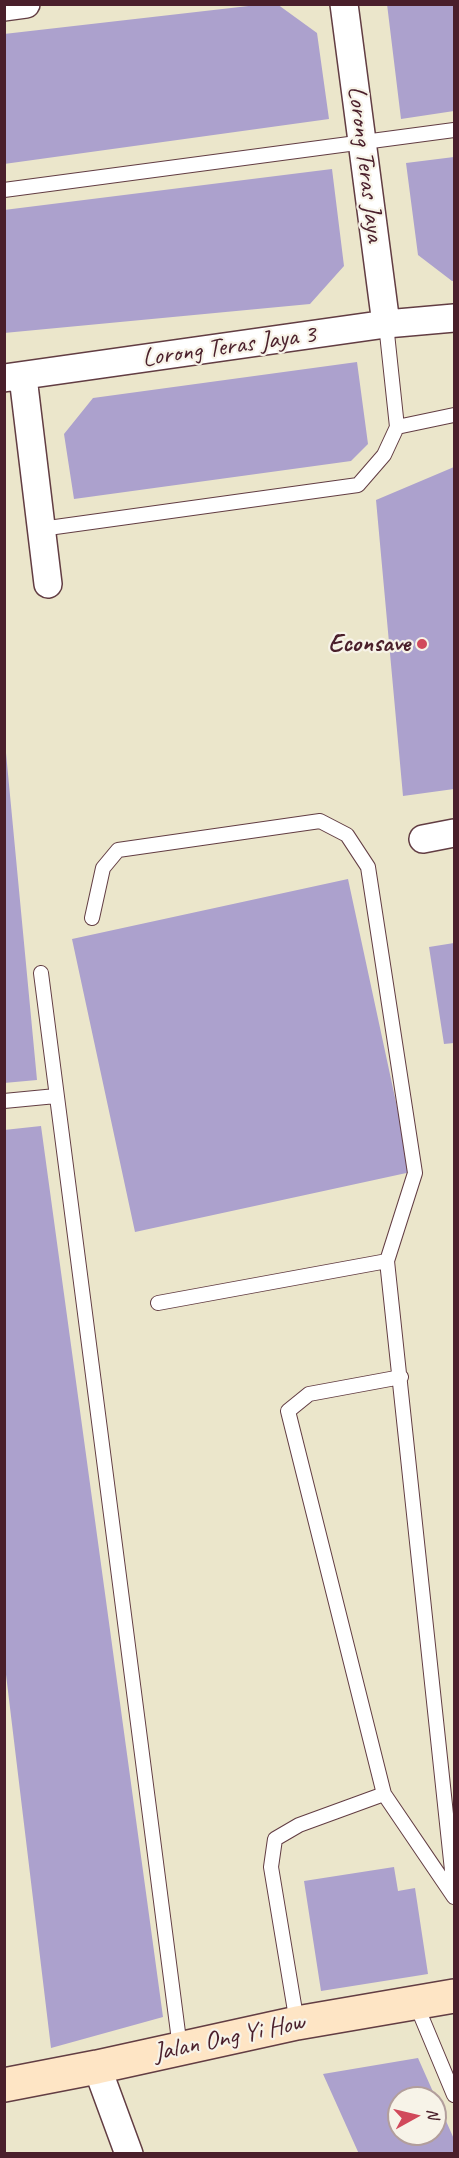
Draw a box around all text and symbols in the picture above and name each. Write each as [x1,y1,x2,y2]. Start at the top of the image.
street label: Lorong Teras Jaya [340,84,390,244]
street label: Lorong Teras Jaya 3 [140,319,318,375]
place label: Econsave [328,628,410,660]
marker: Econsave [415,637,429,651]
street label: Jalan Ong Yi How [151,2007,307,2069]
north arrow [387,2086,447,2146]
text: N [422,2107,443,2120]

